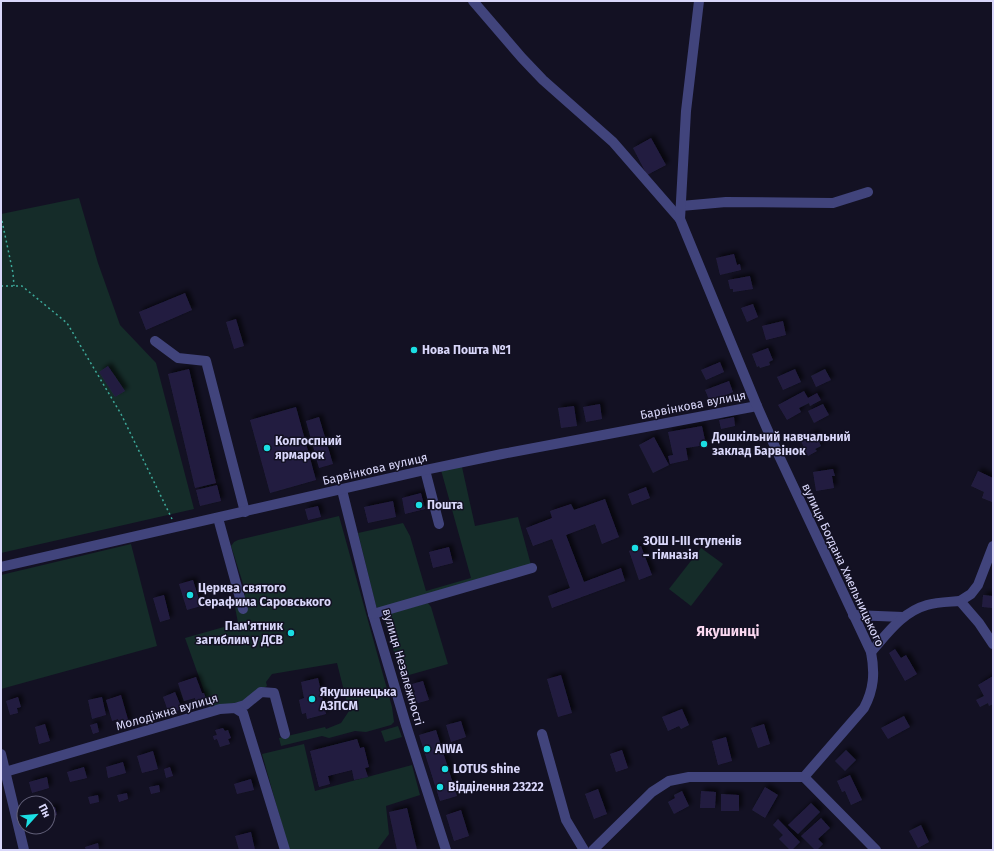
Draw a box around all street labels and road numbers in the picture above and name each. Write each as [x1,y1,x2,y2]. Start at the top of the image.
street label: Барвінкова вулиця [639,388,747,422]
street label: Барвінкова вулиця [321,450,429,488]
street label: вулиця Богдана Хмельницького [799,481,887,649]
street label: вулиця Незалежності [380,607,426,727]
street label: Молодіжна вулиця [114,691,220,733]

